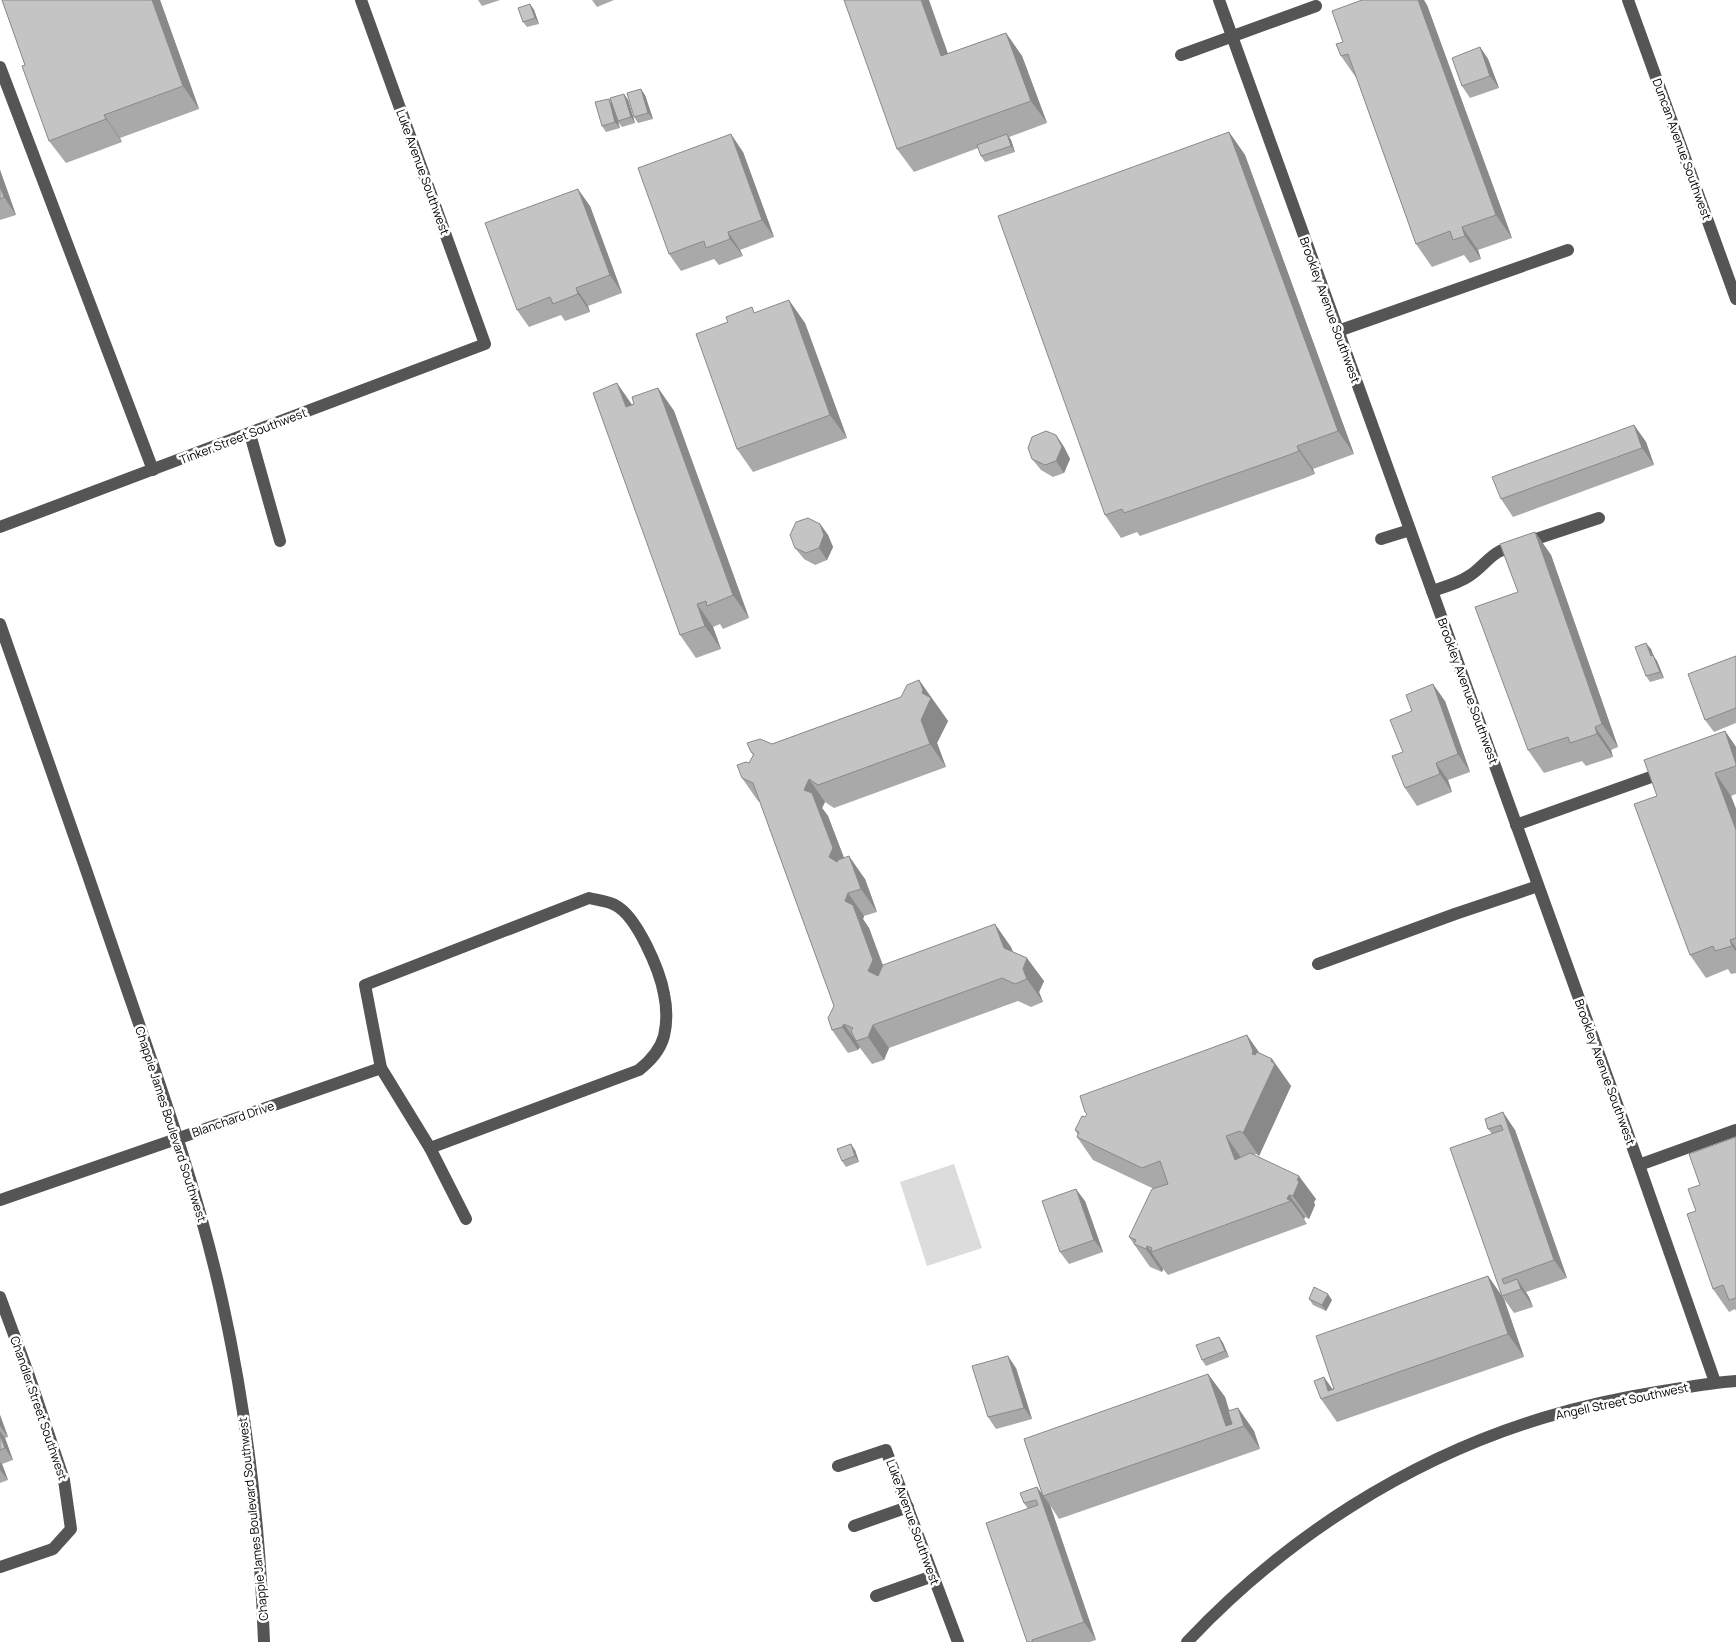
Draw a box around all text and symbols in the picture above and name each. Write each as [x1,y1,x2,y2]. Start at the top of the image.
street label: Duncan Avenue Southwest [1648,76,1716,222]
street label: Luke Avenue Southwest [392,107,454,237]
street label: Brookley Avenue Southwest [1296,235,1364,386]
street label: Tinker Street Southwest [177,404,309,468]
street label: Brookley Avenue Southwest [1434,616,1502,767]
street label: Brookley Avenue Southwest [1571,997,1639,1148]
street label: Chappie James Boulevard Southwest [131,1024,211,1224]
street label: Blanchard Drive [190,1097,276,1141]
street label: Chandler Street Southwest [6,1334,72,1483]
street label: Angell Street Southwest [1554,1379,1690,1423]
street label: Chappie James Boulevard Southwest [234,1416,272,1622]
street label: Luke Avenue Southwest [882,1457,944,1587]

